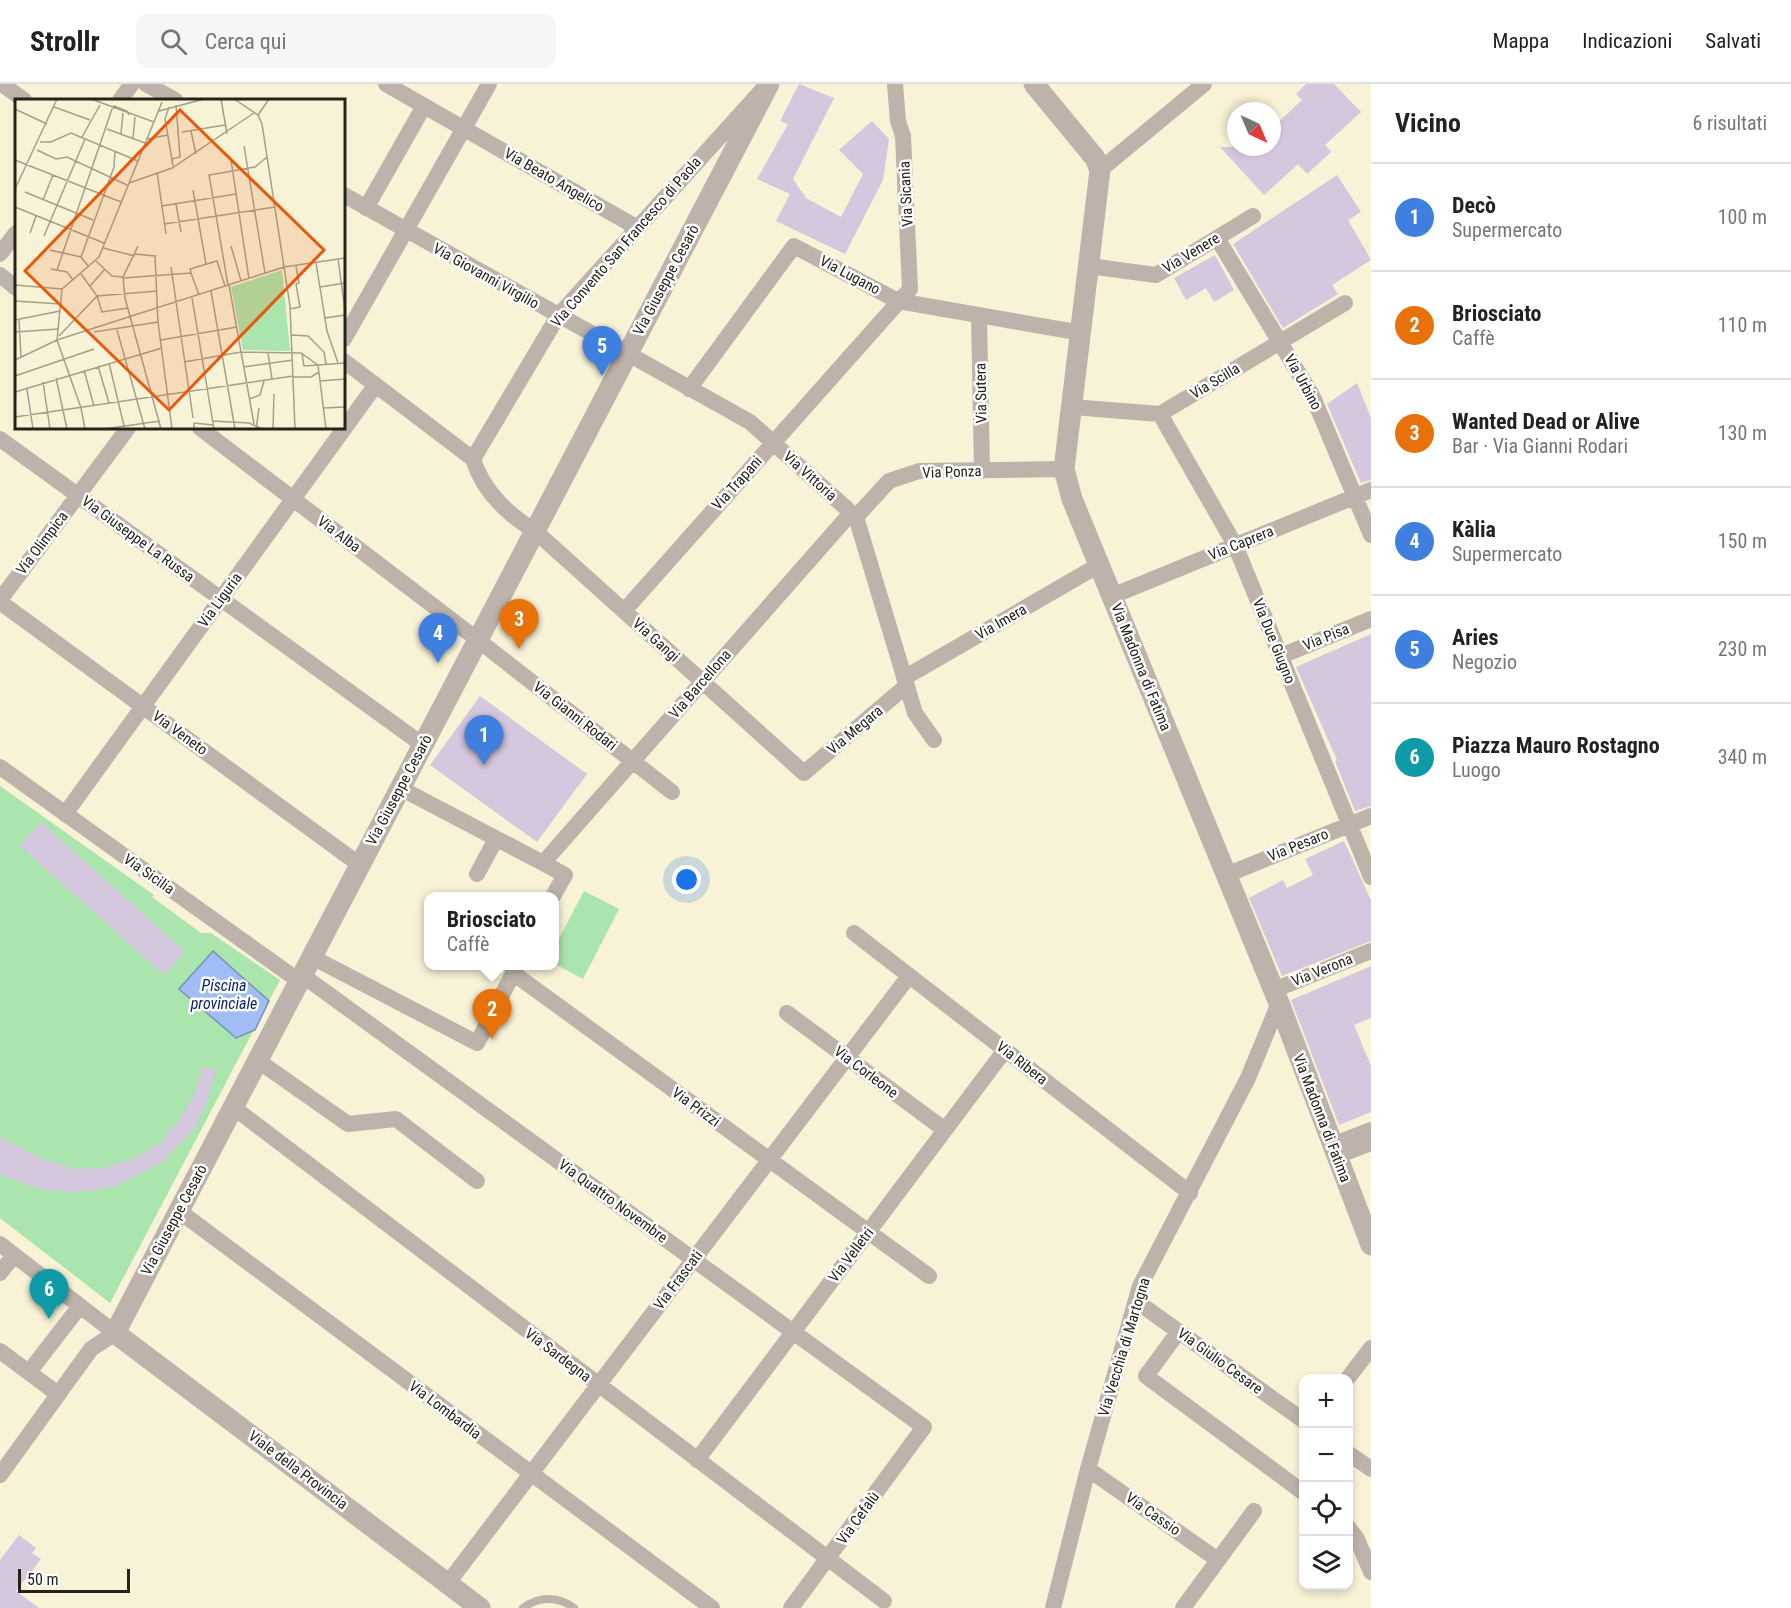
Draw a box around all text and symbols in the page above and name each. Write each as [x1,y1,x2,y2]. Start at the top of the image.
search box [136,14,556,68]
text: Strollr [30,25,100,58]
icon: search [157,25,190,58]
text: Cerca qui [205,29,287,54]
text: Mappa [1493,29,1549,53]
text: Indicazioni [1582,29,1672,53]
text: Salvati [1705,29,1761,53]
inset map [15,99,345,429]
north arrow [1227,102,1281,156]
text: Vicino [1395,108,1461,138]
text: 6 risultati [1692,111,1767,135]
street label: Via Beato Angelico [501,144,607,216]
street label: Via Convento San Francesco di Paola [547,153,705,331]
street label: Via Sicania [895,161,917,227]
text: Decò [1452,193,1496,218]
text: 1 [1409,205,1420,229]
text: 100 m [1718,205,1767,229]
text: Supermercato [1452,218,1562,242]
street label: Via Giuseppe Cesarò [629,222,703,338]
street label: Via Venere [1159,229,1223,277]
street label: Via Giovanni Virgilio [430,239,542,313]
street label: Via Lugano [817,252,883,298]
text: Briosciato [1452,301,1542,326]
text: 2 [1409,313,1420,337]
text: 110 m [1718,313,1767,337]
pin: 5 [582,326,622,376]
text: Caffè [1452,326,1495,350]
street label: Via Urbino [1280,351,1326,413]
street label: Via Scilla [1187,359,1243,403]
street label: Via Sutera [971,363,991,423]
text: Wanted Dead or Alive [1452,409,1640,434]
text: 3 [1409,421,1420,445]
text: 130 m [1718,421,1767,445]
text: Bar · Via Gianni Rodari [1452,434,1628,458]
street label: Via Vittoria [780,447,840,505]
street label: Via Trapani [708,452,766,514]
street label: Via Ponza [922,462,982,482]
street label: Via Giuseppe La Russa [78,492,198,586]
street label: Via Olimpica [12,508,72,578]
street label: Via Alba [314,512,364,556]
text: Kàlia [1452,517,1496,542]
street label: Via Caprera [1206,522,1276,564]
text: 4 [1409,529,1420,553]
text: 150 m [1718,529,1767,553]
text: Supermercato [1452,542,1562,566]
street label: Via Liguria [194,569,246,631]
street label: Via Due Giugno [1249,596,1299,686]
pin: 3 [500,600,538,649]
street label: Via Imera [972,600,1030,644]
street label: Via Madonna di Fatima [1107,601,1175,733]
pin: 4 [418,614,458,663]
street label: Via Gangi [629,614,683,666]
street label: Via Pisa [1300,620,1352,654]
text: Aries [1452,625,1498,650]
text: 5 [1409,637,1420,661]
text: 230 m [1718,637,1767,661]
street label: Via Barcellona [665,646,735,722]
text: Negozio [1452,650,1517,674]
street label: Via Gianni Rodari [529,678,621,754]
street label: Via Megara [824,702,886,758]
street label: Via Veneto [149,707,211,759]
pin: 1 [464,716,504,765]
street label: Via Giuseppe Cesarò [362,732,436,848]
text: Piazza Mauro Rostagno [1452,733,1660,758]
text: 6 [1409,745,1420,769]
text: 340 m [1718,745,1767,769]
text: Luogo [1452,758,1501,782]
street label: Via Pesaro [1265,825,1331,865]
street label: Via Sicilia [120,850,178,898]
your location [672,865,701,894]
popup [424,892,559,970]
text: Briosciato [447,907,536,932]
text: Caffè [447,932,489,956]
street label: Via Verona [1289,950,1355,990]
water label: Piscina provinciale [190,976,257,1013]
pin: 2 [472,990,512,1039]
street label: Via Ribera [993,1038,1051,1088]
street label: Via Corleone [830,1042,902,1102]
street label: Via Madonna di Fatima [1289,1051,1355,1185]
street label: Via Prizzi [668,1083,724,1131]
street label: Via Quattro Novembre [555,1155,671,1247]
street label: Via Giuseppe Cesarò [137,1162,211,1278]
street label: Via Velletri [825,1224,877,1286]
street label: Via Frascati [650,1247,706,1313]
pin: 6 [29,1270,68,1319]
street label: Via Vecchia di Martogna [1094,1275,1154,1419]
street label: Via Sardegna [521,1324,595,1386]
street label: Via Giulio Cesare [1174,1324,1266,1398]
map controls [1299,1374,1353,1590]
button: + [1299,1374,1353,1428]
street label: Via Lombardia [405,1377,485,1443]
street label: Viale della Provincia [245,1427,351,1513]
button: − [1299,1428,1353,1482]
button: locate [1299,1482,1353,1536]
street label: Via Cefalù [833,1488,883,1548]
street label: Via Cassio [1122,1489,1184,1539]
button: layers [1299,1536,1353,1590]
scale bar [18,1566,130,1594]
text: 50 m [27,1570,59,1589]

